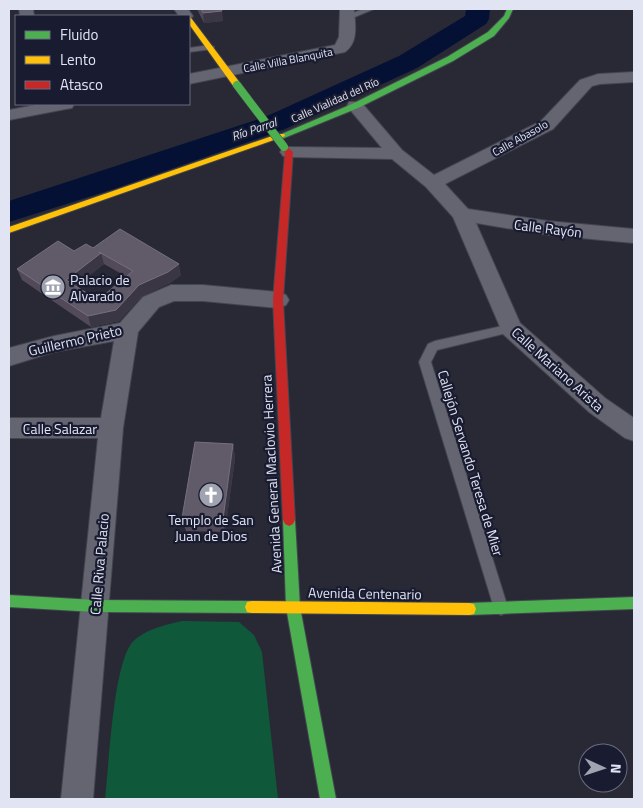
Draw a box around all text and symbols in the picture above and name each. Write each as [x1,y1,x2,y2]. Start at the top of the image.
legend [15,15,190,105]
text: Fluido [60,23,99,46]
street label: Calle Villa Blanquita [242,43,334,76]
text: Lento [60,48,96,71]
text: Atasco [60,73,103,96]
street label: Calle Vialidad del Río [288,73,382,127]
water label: Río Parral [229,112,280,146]
street label: Calle Abasolo [489,116,551,160]
street label: Calle Rayón [513,213,583,243]
place label: Palacio de Alvarado [70,269,130,306]
museum icon: Palacio de Alvarado [40,274,66,300]
street label: Guillermo Prieto [26,319,124,361]
street label: Calle Mariano Arista [507,322,609,416]
street label: Callejón Servando Teresa de Mier [433,367,509,559]
street label: Avenida General Maclovio Herrera [255,374,287,574]
street label: Calle Salazar [23,418,97,439]
church icon: Templo de San Juan de Dios [198,482,224,508]
place label: Templo de San Juan de Dios [168,509,254,546]
street label: Calle Riva Palacio [84,512,114,616]
street label: Avenida Centenario [308,582,422,604]
north arrow [578,743,628,793]
text: N [606,763,627,774]

